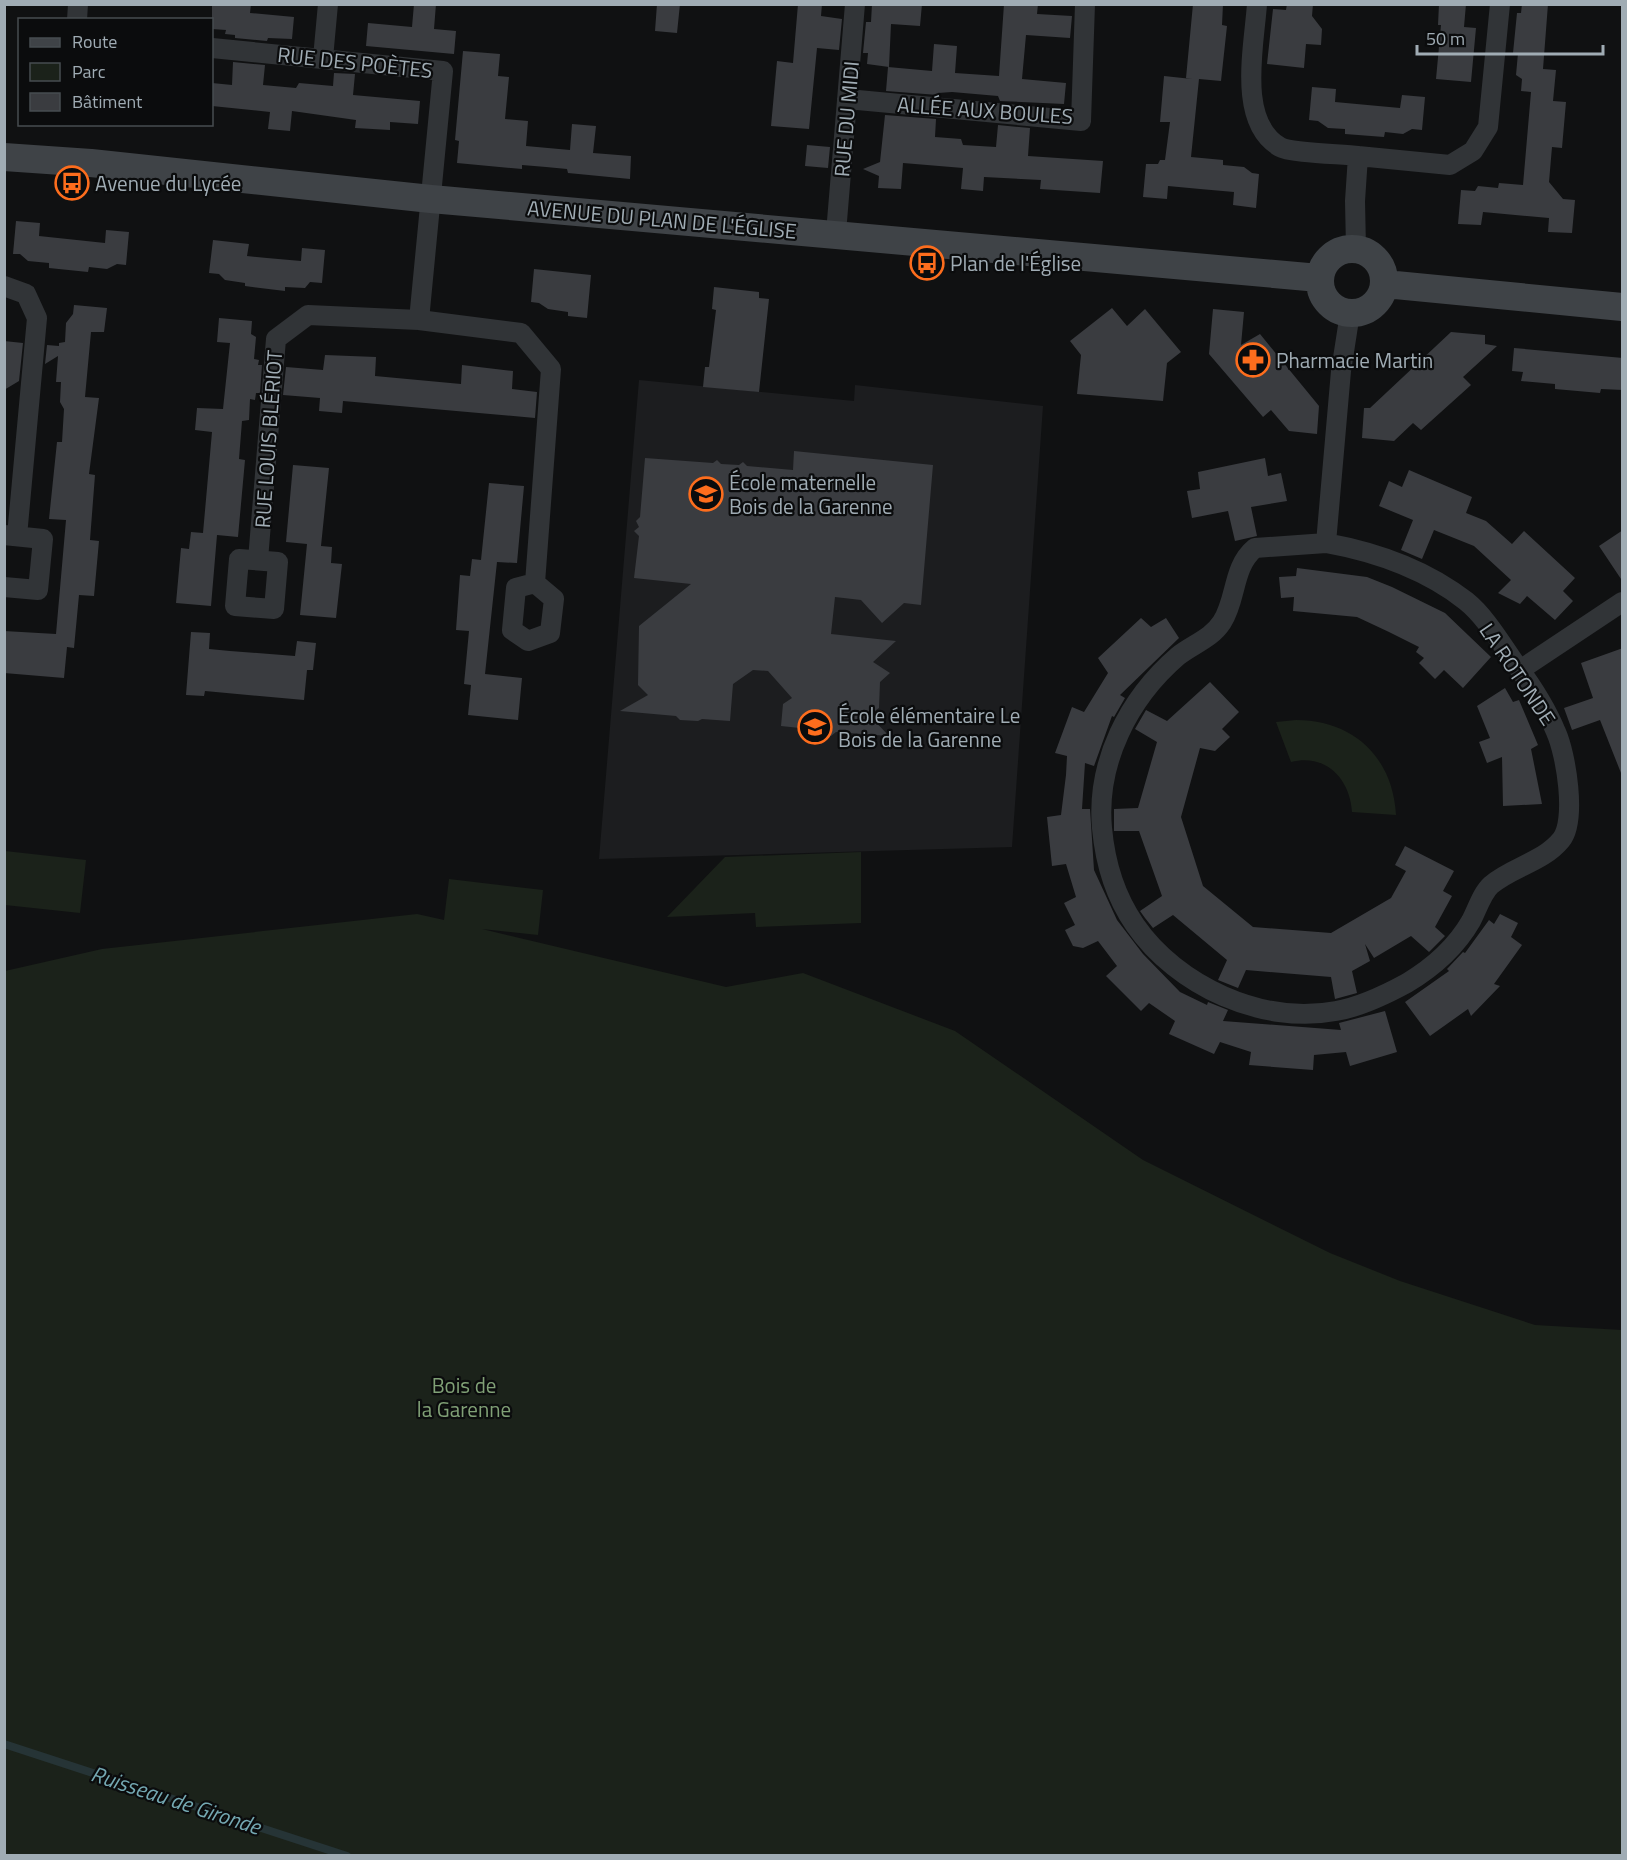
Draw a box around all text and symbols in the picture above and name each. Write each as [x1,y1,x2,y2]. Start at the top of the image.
legend [18,18,213,126]
scale bar [1417,18,1603,56]
text: 50 m [1426,25,1465,52]
text: Route [72,28,117,55]
street label: RUE DES POÈTES [276,38,434,86]
text: Parc [72,58,106,85]
street label: RUE DU MIDI [825,60,867,178]
text: Bâtiment [72,88,143,115]
street label: ALLÉE AUX BOULES [896,88,1074,132]
bus stop icon: Avenue du Lycée [54,165,90,201]
place label: Avenue du Lycée [95,167,241,199]
street label: AVENUE DU PLAN DE L'ÉGLISE [526,191,798,247]
bus stop icon: Plan de l'Église [909,245,945,281]
place label: Plan de l'Église [950,247,1081,279]
pharmacy icon: Pharmacie Martin [1235,342,1271,378]
place label: Pharmacie Martin [1276,344,1433,376]
street label: RUE LOUIS BLÉRIOT [246,349,290,529]
place label: École maternelle Bois de la Garenne [729,466,893,522]
school or university icon: École maternelle Bois de la Garenne [688,476,724,512]
street label: LA ROTONDE [1472,616,1564,732]
place label: École élémentaire Le Bois de la Garenne [838,699,1020,755]
school or university icon: École élémentaire Le Bois de la Garenne [797,709,833,745]
park label: Bois de la Garenne [417,1369,511,1425]
water label: Ruisseau de Gironde [87,1757,267,1844]

